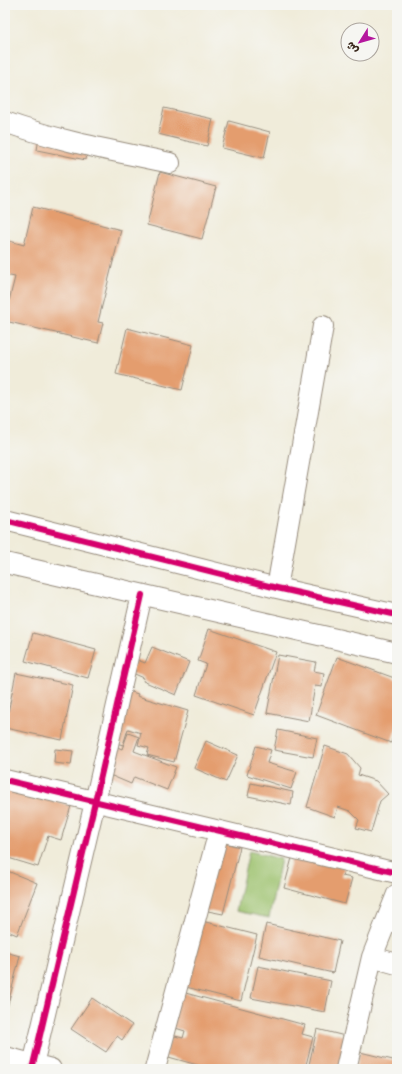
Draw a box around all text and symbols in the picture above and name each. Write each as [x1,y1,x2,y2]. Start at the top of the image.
north arrow [340,22,380,62]
text: ش [343,39,361,57]

